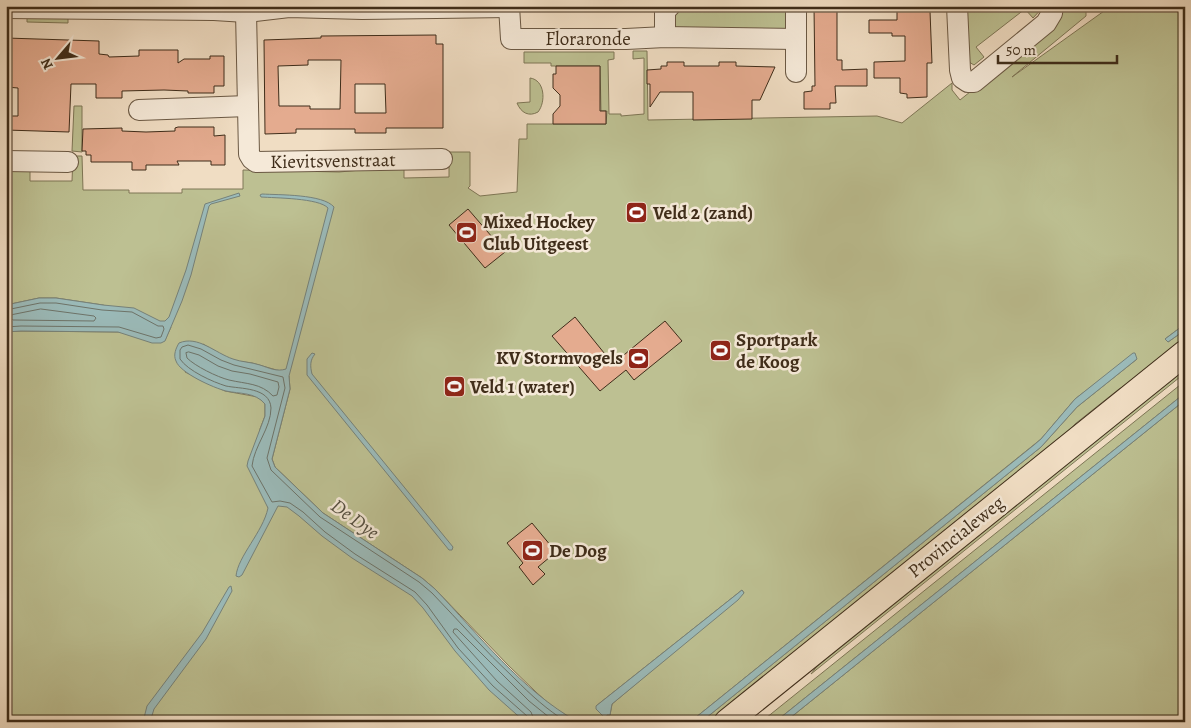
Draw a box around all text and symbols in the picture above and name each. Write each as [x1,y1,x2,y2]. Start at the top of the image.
street label: Floraronde [545,26,631,52]
north arrow [32,32,82,82]
scale bar [998,32,1117,64]
text: 50 m [1006,40,1036,60]
text: N [36,55,58,73]
street label: Kievitsvenstraat [270,147,396,175]
place label: Veld 2 (zand) [652,200,753,226]
sports icon: Veld 2 (zand) [625,201,649,225]
place label: Mixed Hockey Club Uitgeest [483,209,596,257]
sports icon: Mixed Hockey Club Uitgeest [455,221,479,245]
place label: Sportpark de Koog [736,327,817,375]
sports icon: Sportpark de Koog [708,339,732,363]
place label: KV Stormvogels [496,345,623,371]
sports icon: KV Stormvogels [627,346,651,370]
place label: Veld 1 (water) [469,374,575,400]
sports icon: Veld 1 (water) [442,375,466,399]
street label: Provincialeweg [902,490,1010,584]
water label: De Dye [325,492,385,546]
place label: De Dog [549,538,607,564]
sports icon: De Dog [521,539,545,563]

